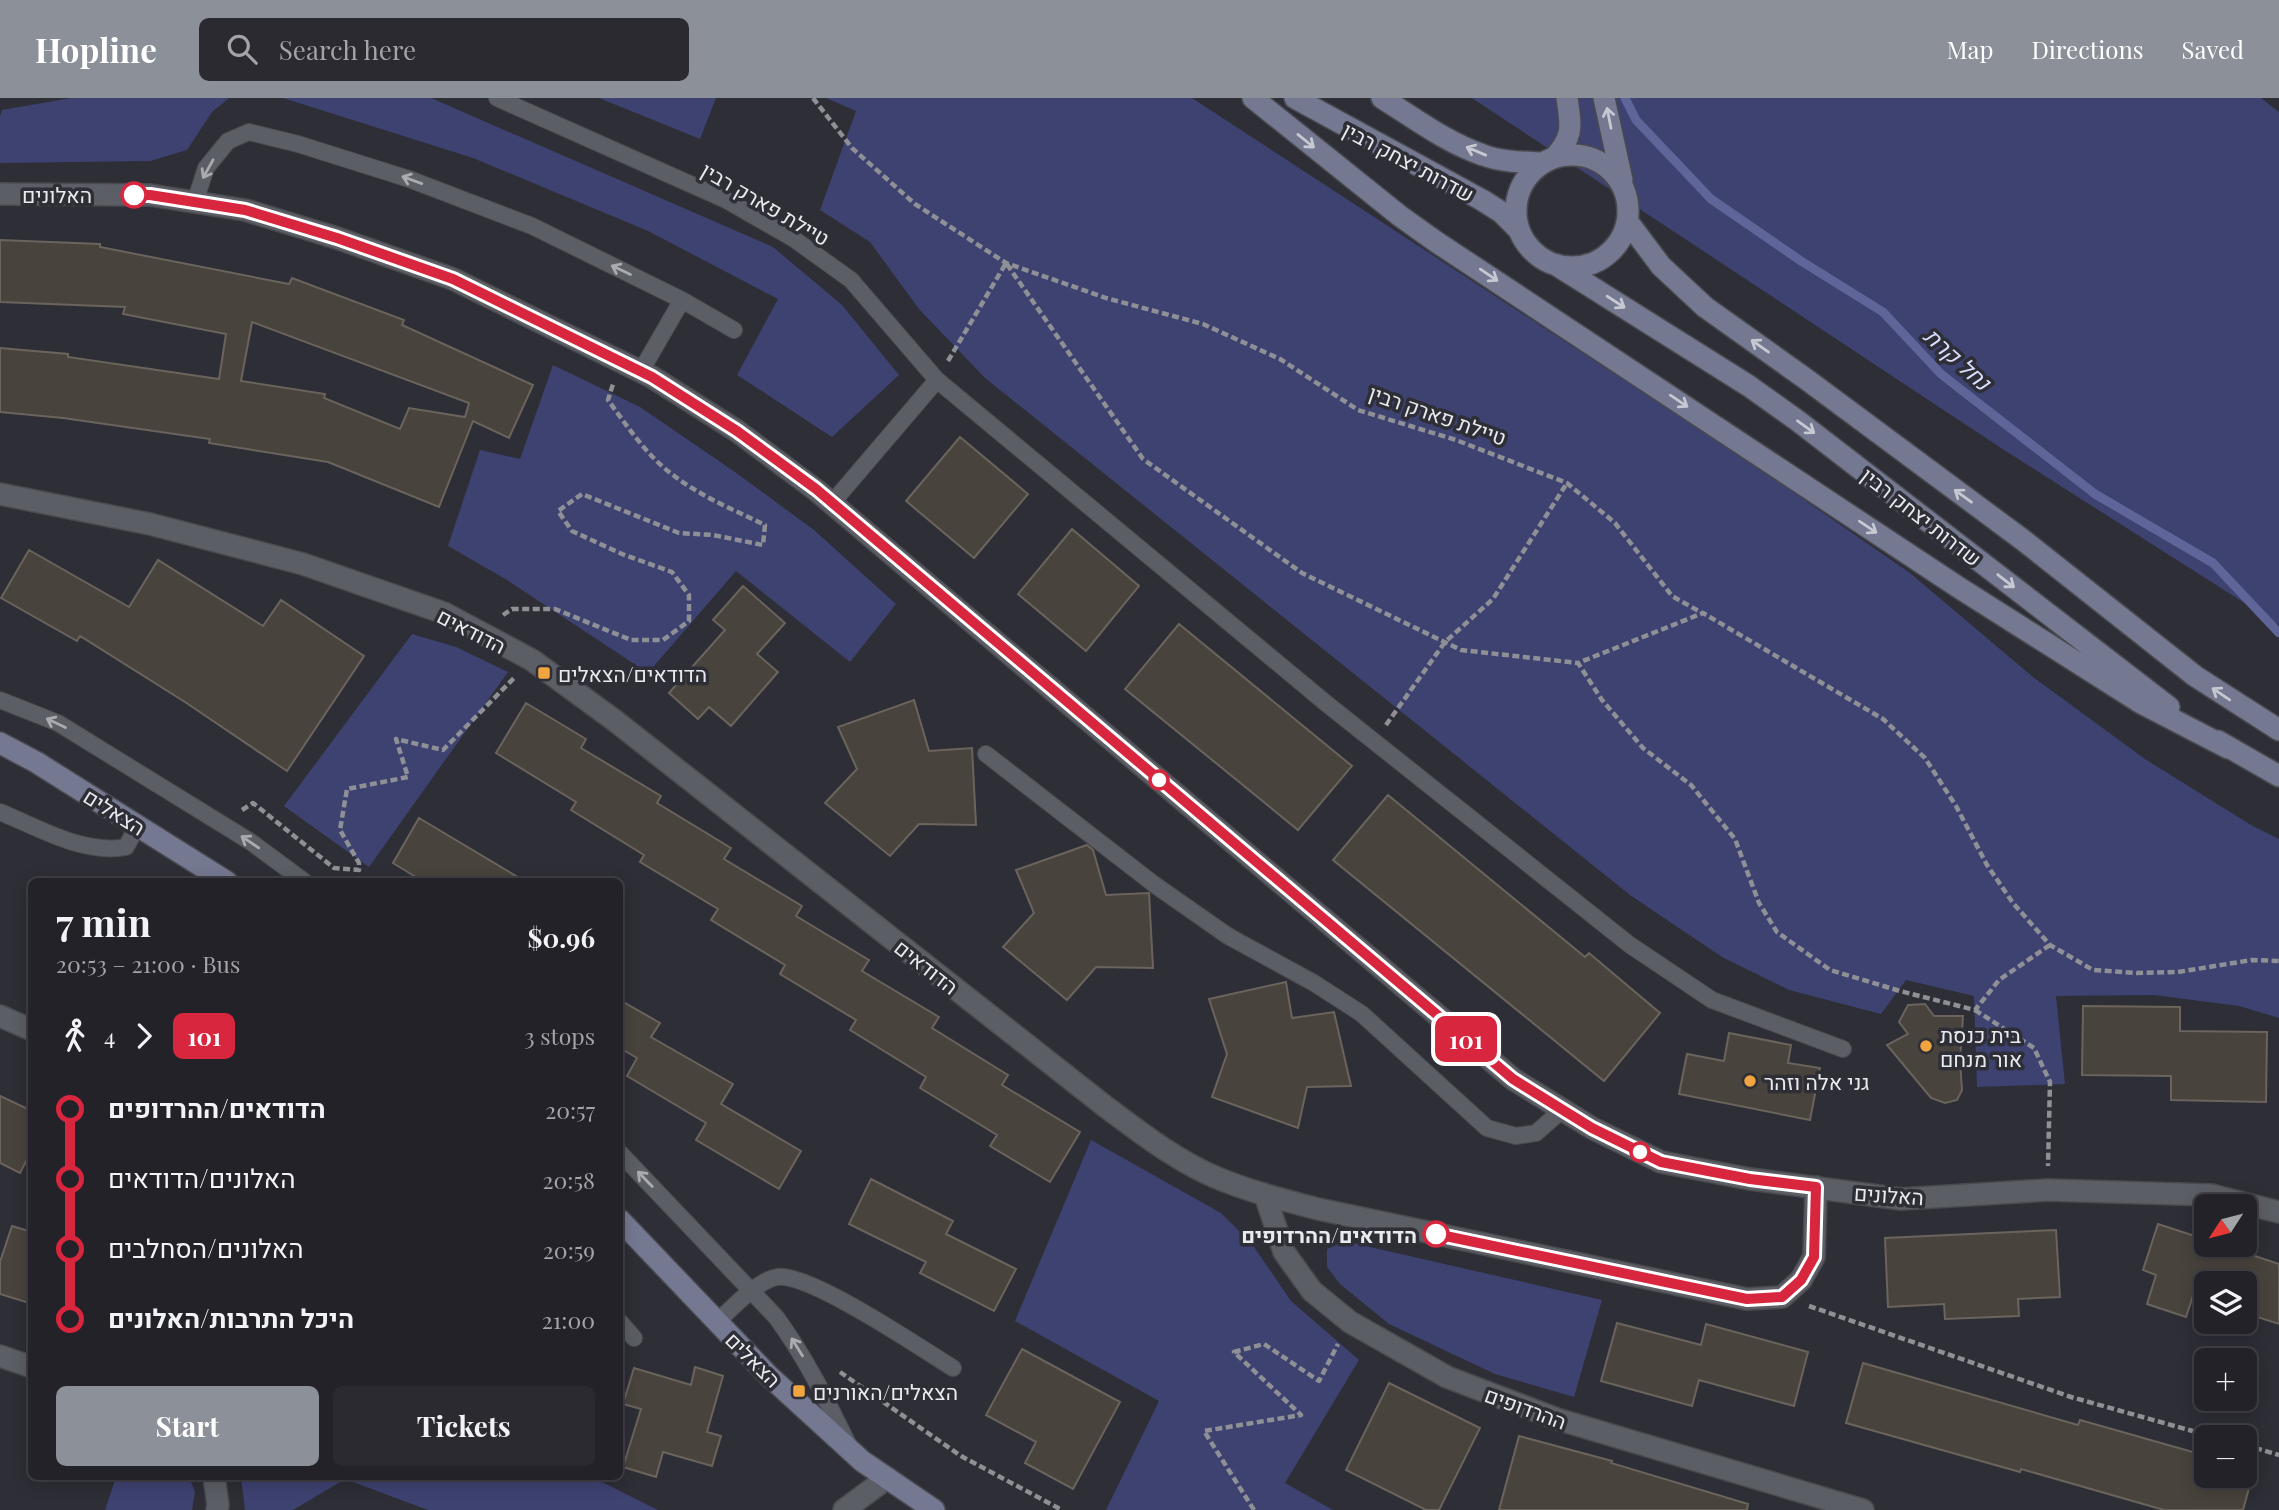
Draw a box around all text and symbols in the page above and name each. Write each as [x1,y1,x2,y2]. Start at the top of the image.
search box [199,18,689,81]
text: Hopline [35,27,157,71]
icon: search [223,30,261,68]
text: Search here [279,32,416,67]
text: Map [1947,33,1993,65]
text: Directions [2031,33,2144,65]
text: Saved [2182,33,2244,65]
one-way arrow [1601,107,1615,130]
street label: שדרות יצחק רבין [1338,115,1480,207]
one-way arrow [1297,133,1315,148]
one-way arrow [1466,144,1487,157]
street label: טיילת פארק רבין [697,155,835,251]
one-way arrow [201,158,215,178]
one-way arrow [401,173,423,185]
street label: האלונים [22,180,92,208]
unlabelled marker [121,182,147,208]
one-way arrow [611,262,632,276]
one-way arrow [1479,268,1498,283]
one-way arrow [1606,295,1626,309]
water label: נחל קרת [1918,320,1999,397]
one-way arrow [1751,339,1770,353]
street label: טיילת פארק רבין [1365,377,1511,451]
one-way arrow [1669,394,1688,408]
one-way arrow [1796,420,1815,434]
street label: שדרות יצחק רבין [1856,460,1988,572]
one-way arrow [1954,489,1973,503]
one-way arrow [1858,520,1877,534]
one-way arrow [1996,573,2015,588]
street label: הדודאים [433,601,511,659]
place label: הדודאים/הצאלים [558,659,707,687]
marker: הדודאים/הצאלים [536,665,552,681]
one-way arrow [2212,687,2231,701]
one-way arrow [46,715,67,729]
unlabelled marker [1149,770,1169,790]
street label: הצאלים [79,781,151,841]
one-way arrow [240,835,260,849]
text: 7 min [56,896,151,947]
text: $0.96 [528,920,595,955]
street label: הדודאים [889,932,965,1000]
text: 20:53 – 21:00 · Bus [56,948,240,979]
line badge: 101 [1426,1016,1506,1062]
icon: walk [56,1017,94,1055]
icon: forward [125,1017,163,1055]
text: 4 [104,1020,115,1051]
text: 101 [187,1020,221,1052]
text: 3 stops [524,1020,595,1051]
place label: בית כנסת אור מנחם [1940,1020,2022,1072]
text: 101 [1449,1023,1483,1055]
marker: בית כנסת אור מנחם [1918,1038,1934,1054]
place label: גני אלה וזהר [1764,1067,1869,1095]
marker: גני אלה וזהר [1742,1073,1758,1089]
text: הדודאים/ההרדופים [108,1090,326,1125]
text: 20:57 [545,1094,595,1125]
unlabelled marker [1630,1142,1650,1162]
text: האלונים/הדודאים [108,1160,296,1195]
text: 20:58 [543,1164,595,1195]
one-way arrow [636,1171,653,1188]
street label: האלונים [1853,1178,1925,1210]
north arrow [2194,1194,2258,1256]
map controls [2194,1194,2257,1488]
place label: הדודאים/ההרדופים [1241,1220,1417,1248]
marker: הדודאים/ההרדופים [1423,1221,1449,1247]
text: האלונים/הסחלבים [108,1230,304,1265]
text: 20:59 [543,1234,595,1265]
button: layers [2194,1271,2257,1334]
text: היכל התרבות/האלונים [108,1300,354,1335]
text: 21:00 [542,1304,595,1335]
street label: הצאלים [720,1325,788,1393]
one-way arrow [790,1338,804,1358]
button: + [2194,1348,2257,1411]
place label: הצאלים/האורנים [813,1377,958,1405]
street label: ההרדופים [1481,1379,1571,1435]
marker: הצאלים/האורנים [791,1383,807,1399]
button: Start [56,1386,319,1466]
button: Tickets [333,1386,595,1466]
button: − [2194,1425,2257,1488]

